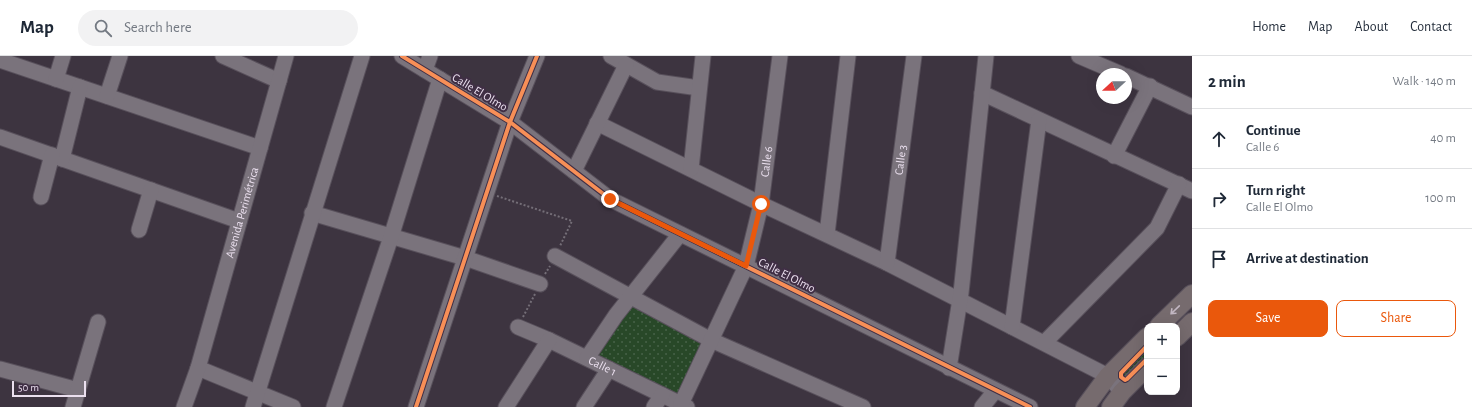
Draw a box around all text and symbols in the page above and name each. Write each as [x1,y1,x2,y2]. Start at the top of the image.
search box [78,10,358,46]
icon: search [92,17,114,39]
text: Map [20,18,54,37]
text: Search here [124,20,192,35]
text: Home [1252,20,1286,34]
text: Map [1308,20,1332,34]
text: About [1354,20,1388,34]
text: Contact [1410,20,1452,34]
north arrow [1096,68,1132,104]
street label: Calle El Olmo [450,71,510,113]
text: 2 min [1208,73,1246,90]
text: Walk · 140 m [1393,75,1456,88]
text: Continue [1246,123,1301,138]
icon: ahead [1208,128,1230,150]
text: 40 m [1430,132,1456,145]
text: Calle 6 [1246,141,1279,154]
street label: Calle 3 [893,144,908,176]
street label: Calle 6 [759,145,774,178]
street label: Avenida Perimétrica [223,165,261,259]
text: Turn right [1246,183,1305,198]
icon: right [1208,188,1230,210]
route end [601,190,619,208]
text: 100 m [1425,192,1456,205]
route start [752,195,770,213]
text: Calle El Olmo [1246,201,1313,214]
icon: arrive [1208,248,1230,270]
text: Arrive at destination [1246,251,1369,266]
street label: Calle El Olmo [757,256,817,294]
button: Save [1208,300,1328,337]
button: Share [1336,300,1456,337]
one-way arrow [1170,305,1180,315]
map controls [1144,323,1180,395]
button: + [1144,323,1180,359]
street label: Calle 1 [587,354,618,378]
button: − [1144,359,1180,395]
scale bar [12,379,86,398]
text: 50 m [18,382,39,393]

